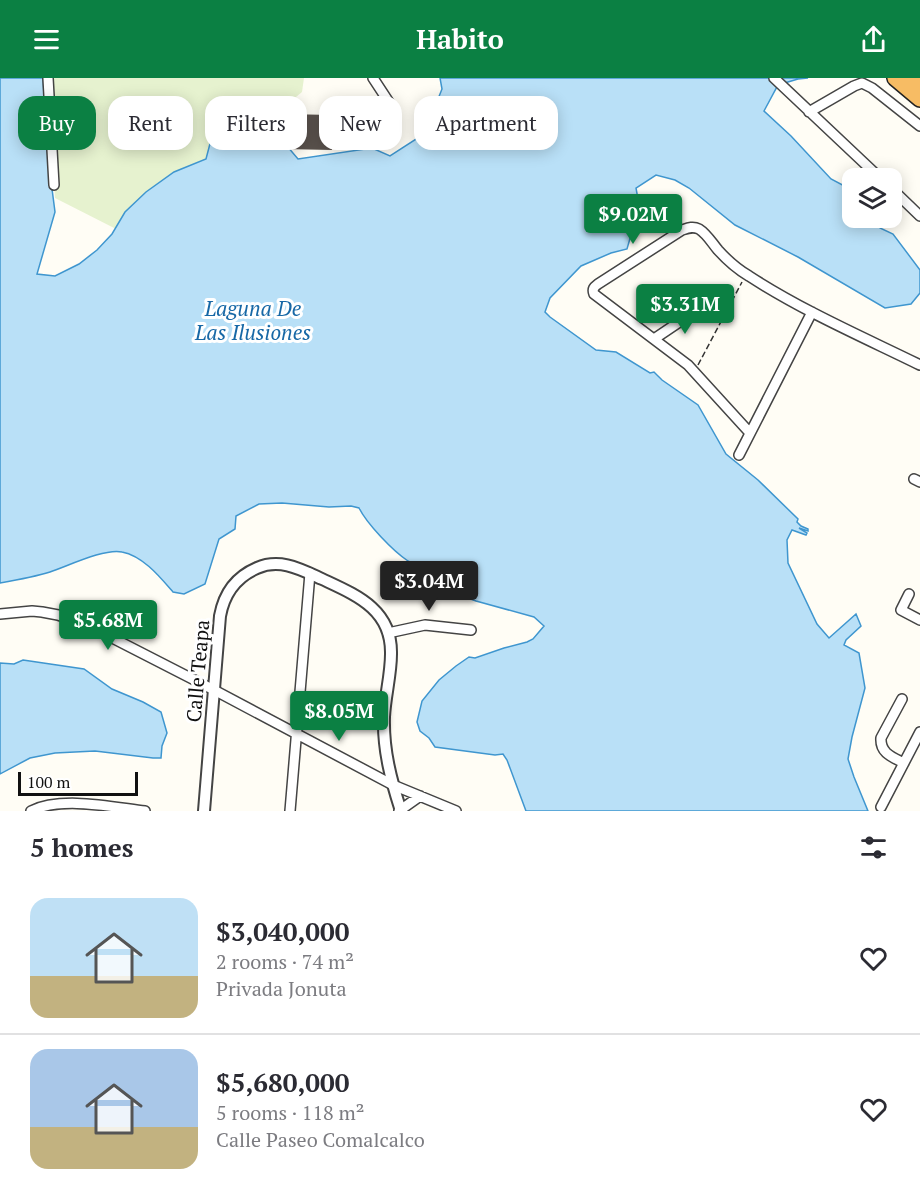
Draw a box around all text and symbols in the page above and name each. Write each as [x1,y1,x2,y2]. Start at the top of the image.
text: Habito [416,21,504,57]
icon: menu [30,23,63,56]
icon: share [857,23,890,56]
chip: Buy [18,96,96,150]
chip: Rent [108,96,193,150]
chip: Filters [205,96,307,150]
chip: New [319,96,402,150]
chip: Apartment [414,96,558,150]
map controls [842,168,902,228]
button: layers [842,168,902,228]
pin: $9.02M [584,194,682,245]
text: $9.02M [598,200,668,227]
pin: $3.31M [636,284,734,335]
text: $3.31M [650,290,720,317]
water label: Laguna De Las Ilusiones [194,294,311,346]
pin: $3.04M [380,561,478,612]
text: $3.04M [394,567,464,594]
pin: $5.68M [59,600,157,651]
text: $5.68M [73,606,143,633]
street label: Calle Teapa [180,619,215,723]
pin: $8.05M [290,691,388,742]
text: $8.05M [304,697,374,724]
scale bar [18,769,138,796]
text: 100 m [27,771,70,793]
text: 5 homes [30,830,134,864]
icon: filters [857,831,890,864]
text: $3,040,000 [216,914,349,948]
icon: home [78,922,150,994]
icon: heart [857,942,890,975]
text: 2 rooms · 74 m² [216,948,354,975]
text: Privada Jonuta [216,975,347,1002]
text: $5,680,000 [216,1065,349,1099]
icon: home [78,1073,150,1145]
icon: heart [857,1093,890,1126]
text: 5 rooms · 118 m² [216,1099,364,1126]
text: Calle Paseo Comalcalco [216,1126,425,1153]

